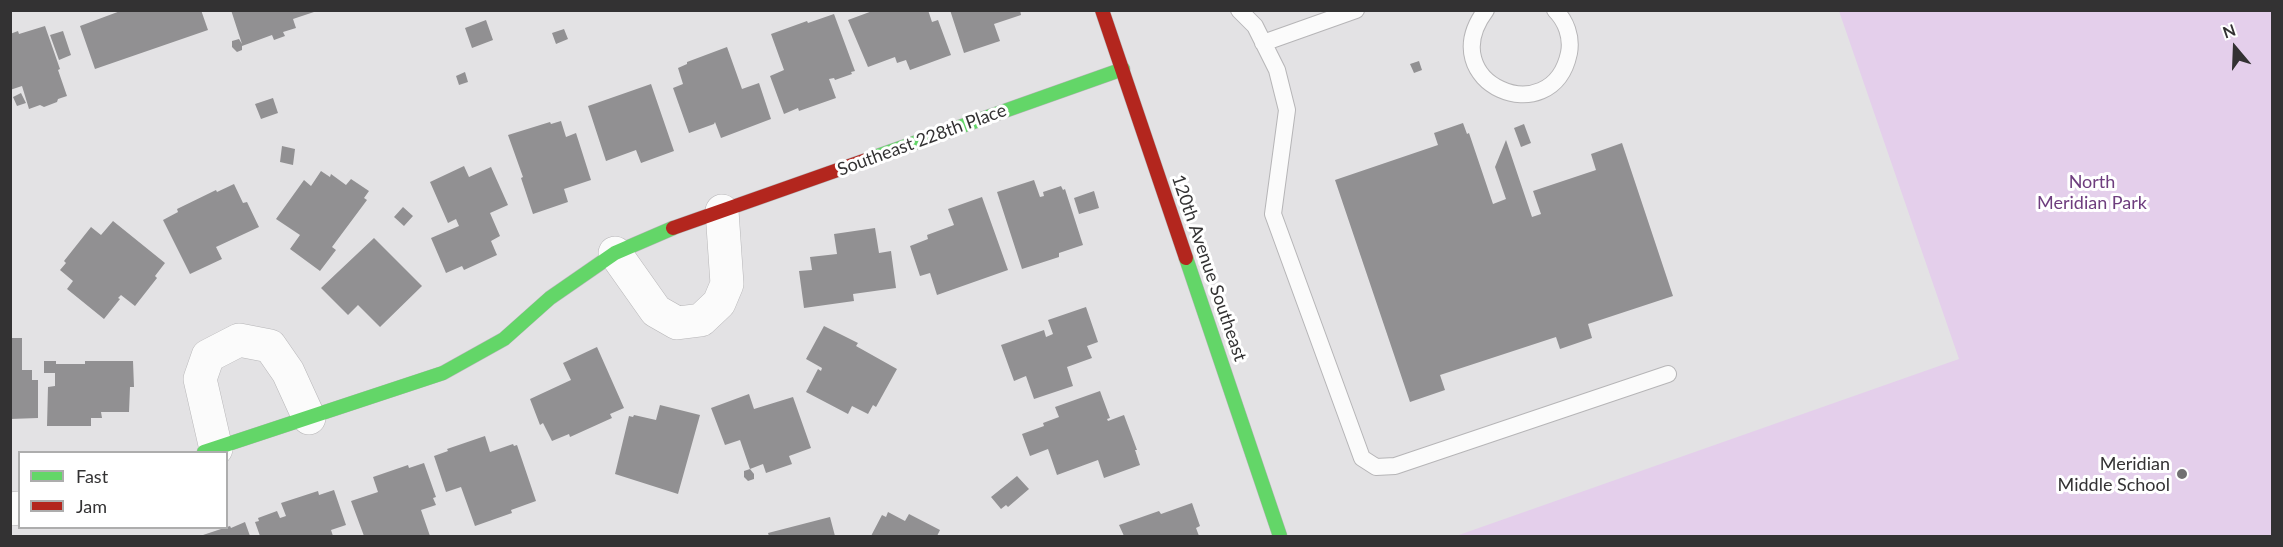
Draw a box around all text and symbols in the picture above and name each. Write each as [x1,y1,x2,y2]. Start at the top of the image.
north arrow [2205,18,2265,78]
text: N [2220,20,2238,41]
street label: Southeast 228th Place [835,99,1009,181]
park label: North Meridian Park [2037,171,2147,213]
street label: 120th Avenue Southeast [1167,172,1251,364]
legend [18,451,228,529]
place label: Meridian Middle School [2058,453,2170,496]
text: Fast [76,465,108,487]
marker: Meridian Middle School [2175,467,2189,481]
text: Jam [76,495,107,517]

